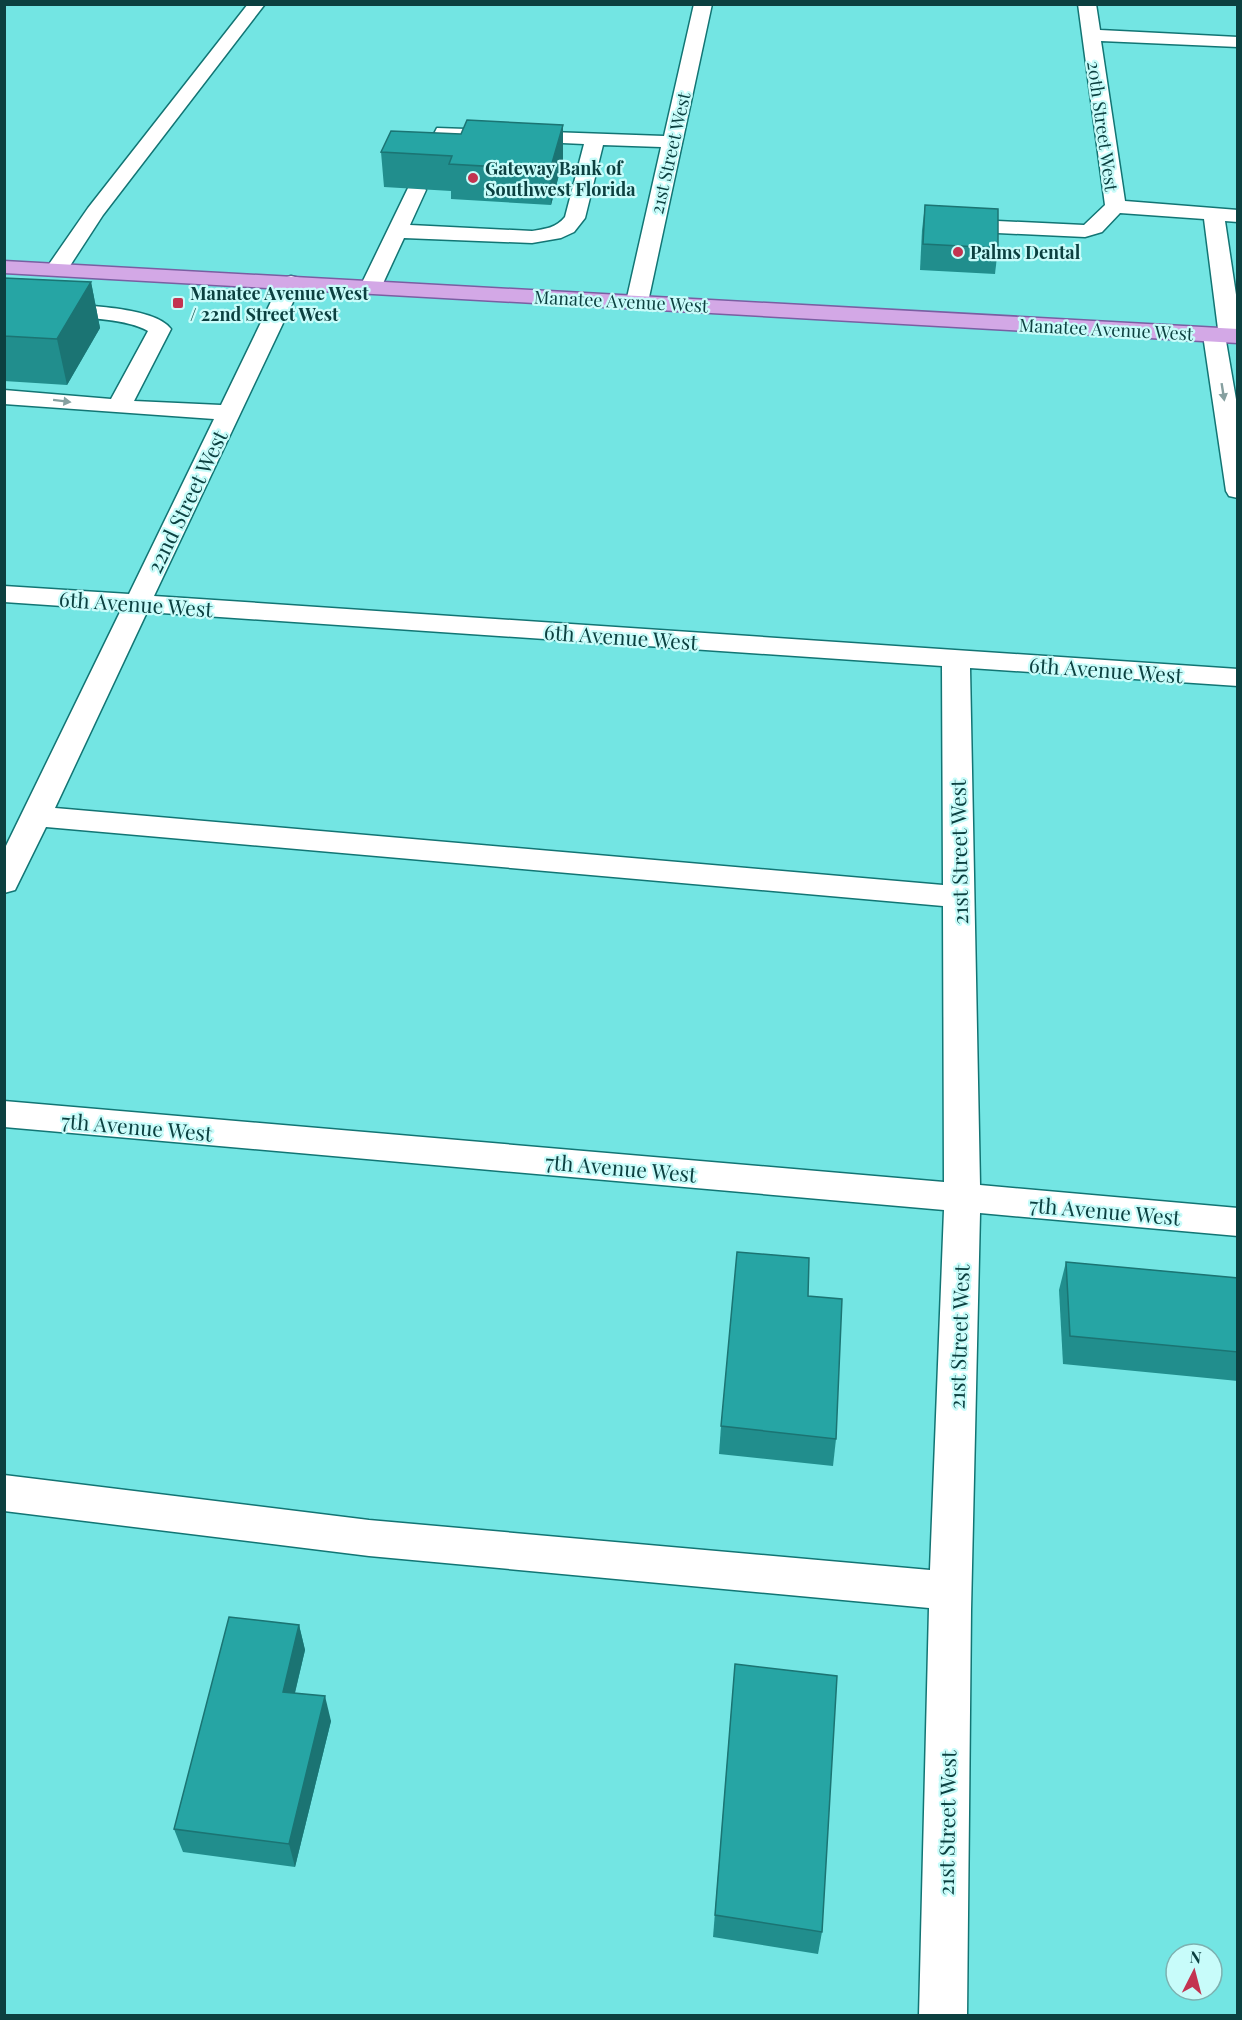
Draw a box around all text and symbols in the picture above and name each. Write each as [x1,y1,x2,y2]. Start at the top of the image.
street label: 20th Street West [1082,59,1124,193]
street label: 21st Street West [644,89,696,216]
place label: Gateway Bank of Southwest Florida [485,156,636,201]
marker: Gateway Bank of Southwest Florida [466,171,480,185]
place label: Palms Dental [970,240,1081,264]
marker: Palms Dental [951,245,965,259]
place label: Manatee Avenue West / 22nd Street West [190,281,369,326]
street label: Manatee Avenue West [533,284,709,318]
marker: Manatee Avenue West / 22nd Street West [171,296,185,310]
street label: Manatee Avenue West [1018,312,1194,346]
one-way arrow [1218,383,1227,402]
one-way arrow [53,397,72,406]
street label: 22nd Street West [139,424,233,577]
street label: 6th Avenue West [58,584,214,622]
street label: 6th Avenue West [543,617,699,655]
street label: 6th Avenue West [1028,650,1184,688]
street label: 21st Street West [943,779,973,925]
street label: 7th Avenue West [60,1105,214,1147]
street label: 7th Avenue West [544,1146,698,1188]
street label: 7th Avenue West [1028,1189,1182,1231]
street label: 21st Street West [941,1263,975,1410]
street label: 21st Street West [931,1750,961,1896]
north arrow [1164,1942,1224,2002]
text: N [1189,1946,1203,1968]

